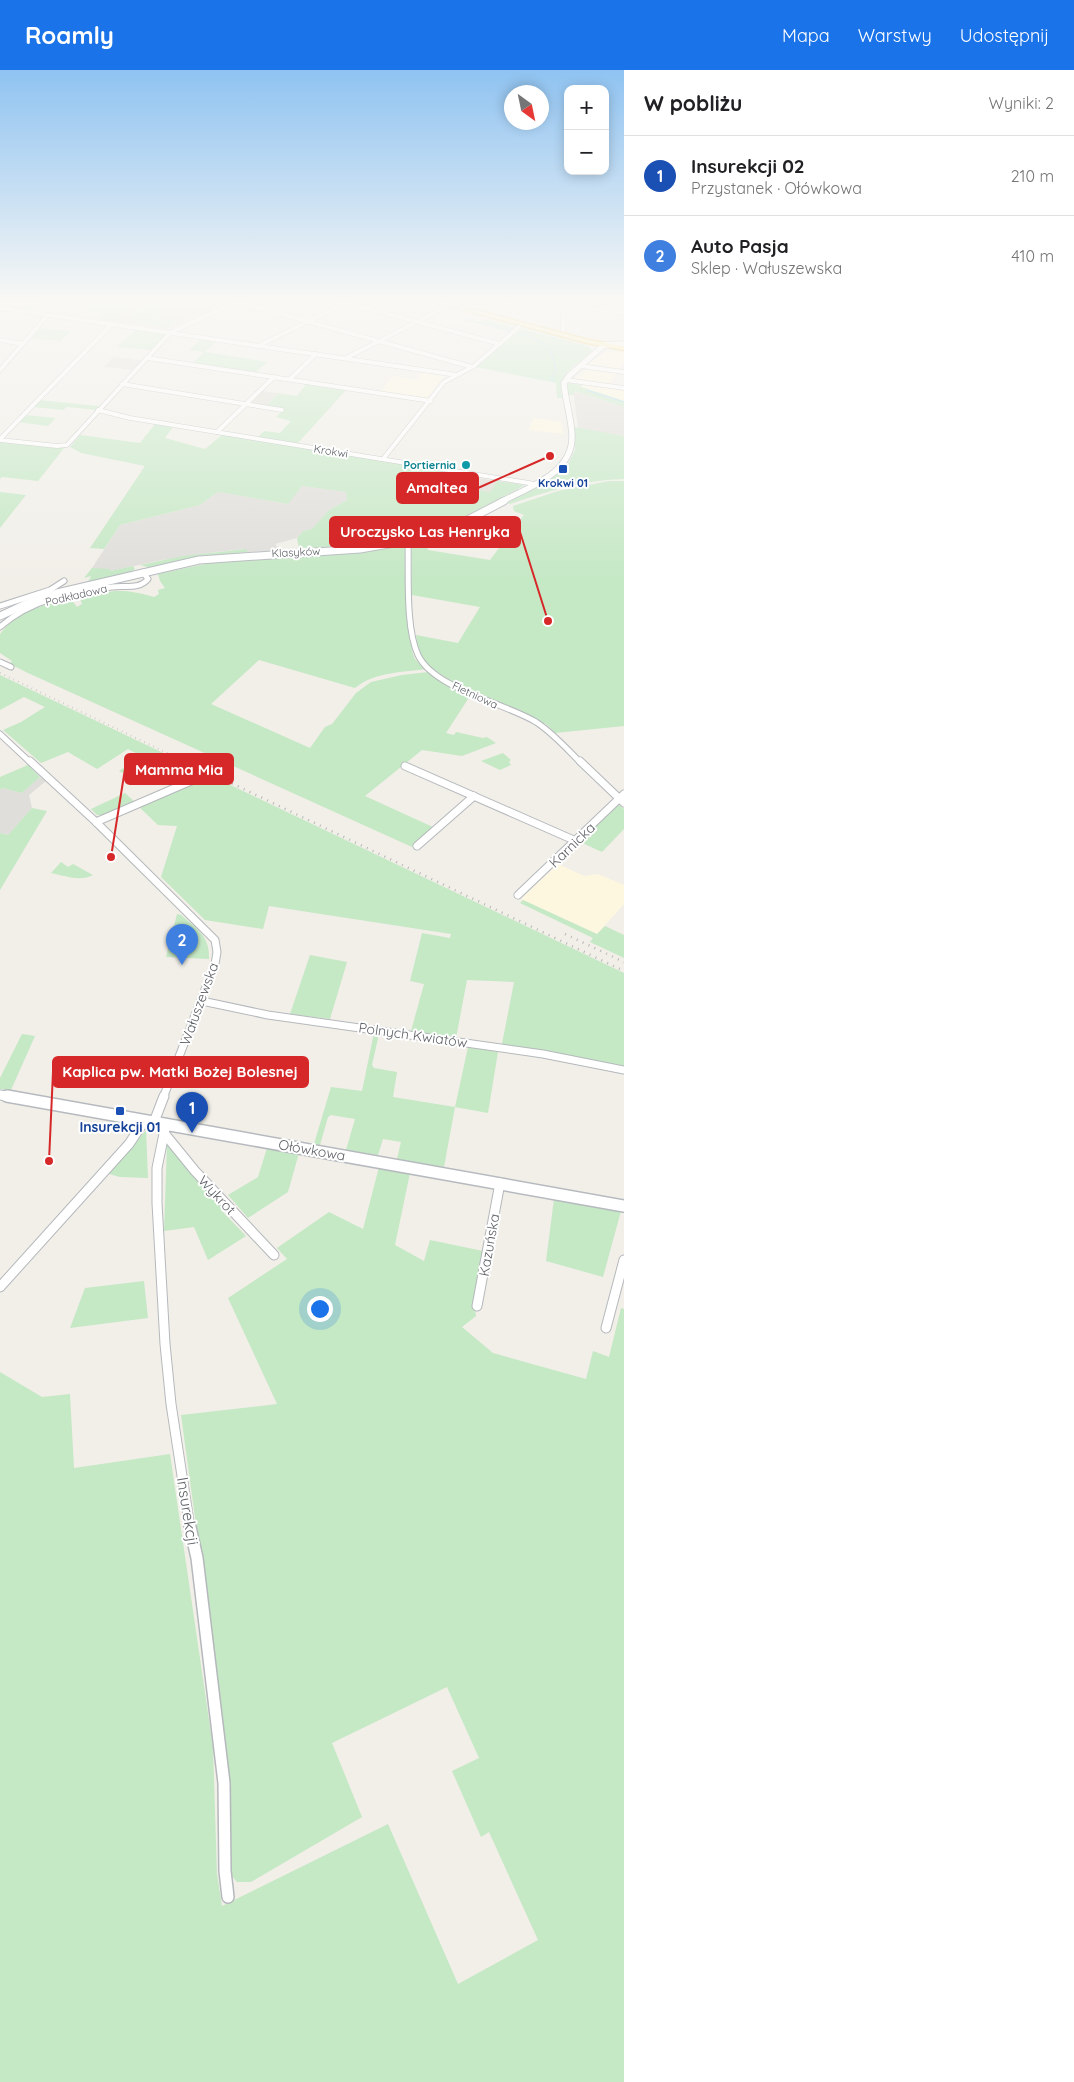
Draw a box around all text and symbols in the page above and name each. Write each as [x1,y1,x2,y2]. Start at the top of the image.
text: Roamly [25,20,114,50]
text: Mapa [782,24,830,47]
text: Warstwy [858,24,932,47]
text: Udostępnij [960,24,1049,47]
north arrow [504,85,549,130]
map controls [564,85,609,175]
button: + [564,85,609,130]
text: W pobliżu [644,90,742,116]
text: Wyniki: 2 [989,93,1054,113]
button: − [564,130,609,175]
text: Insurekcji 02 [691,154,805,178]
text: 1 [657,166,663,186]
text: 210 m [1011,166,1054,186]
text: Przystanek · Ołówkowa [691,178,862,198]
text: Auto Pasja [691,234,789,258]
text: 2 [655,246,665,266]
text: 410 m [1011,246,1054,266]
text: Sklep · Wałuszewska [691,258,842,278]
street label: Krokwi [313,441,349,461]
place label: Portiernia [403,458,456,472]
marker: Portiernia [460,459,472,471]
marker: Krokwi 01 [557,463,569,475]
callout: Amaltea [397,473,478,503]
place label: Krokwi 01 [538,476,588,490]
text: Amaltea [406,478,468,497]
callout: Uroczysko Las Henryka [330,517,520,547]
text: Uroczysko Las Henryka [340,522,510,541]
street label: Klasyków [271,544,321,560]
street label: Podkładowa [44,581,108,609]
street label: Fletniowa [450,678,500,712]
callout: Mamma Mia [125,754,233,784]
text: Mamma Mia [135,760,223,779]
street label: Karnicka [545,819,599,871]
pin: 2 [166,924,198,965]
street label: Wałuszewska [176,960,222,1048]
street label: Polnych Kwiatów [357,1018,469,1052]
callout: Kaplica pw. Matki Bożej Bolesnej [53,1057,308,1087]
text: Kaplica pw. Matki Bożej Bolesnej [62,1062,298,1081]
pin: 1 [176,1092,208,1133]
marker: Insurekcji 01 [114,1105,126,1117]
place label: Insurekcji 01 [79,1118,161,1136]
street label: Ołówkowa [277,1135,347,1165]
street label: Wykrot [194,1172,240,1219]
street label: Kazuńska [475,1212,503,1278]
your location [307,1296,333,1322]
street label: Insurekcji [173,1475,203,1547]

